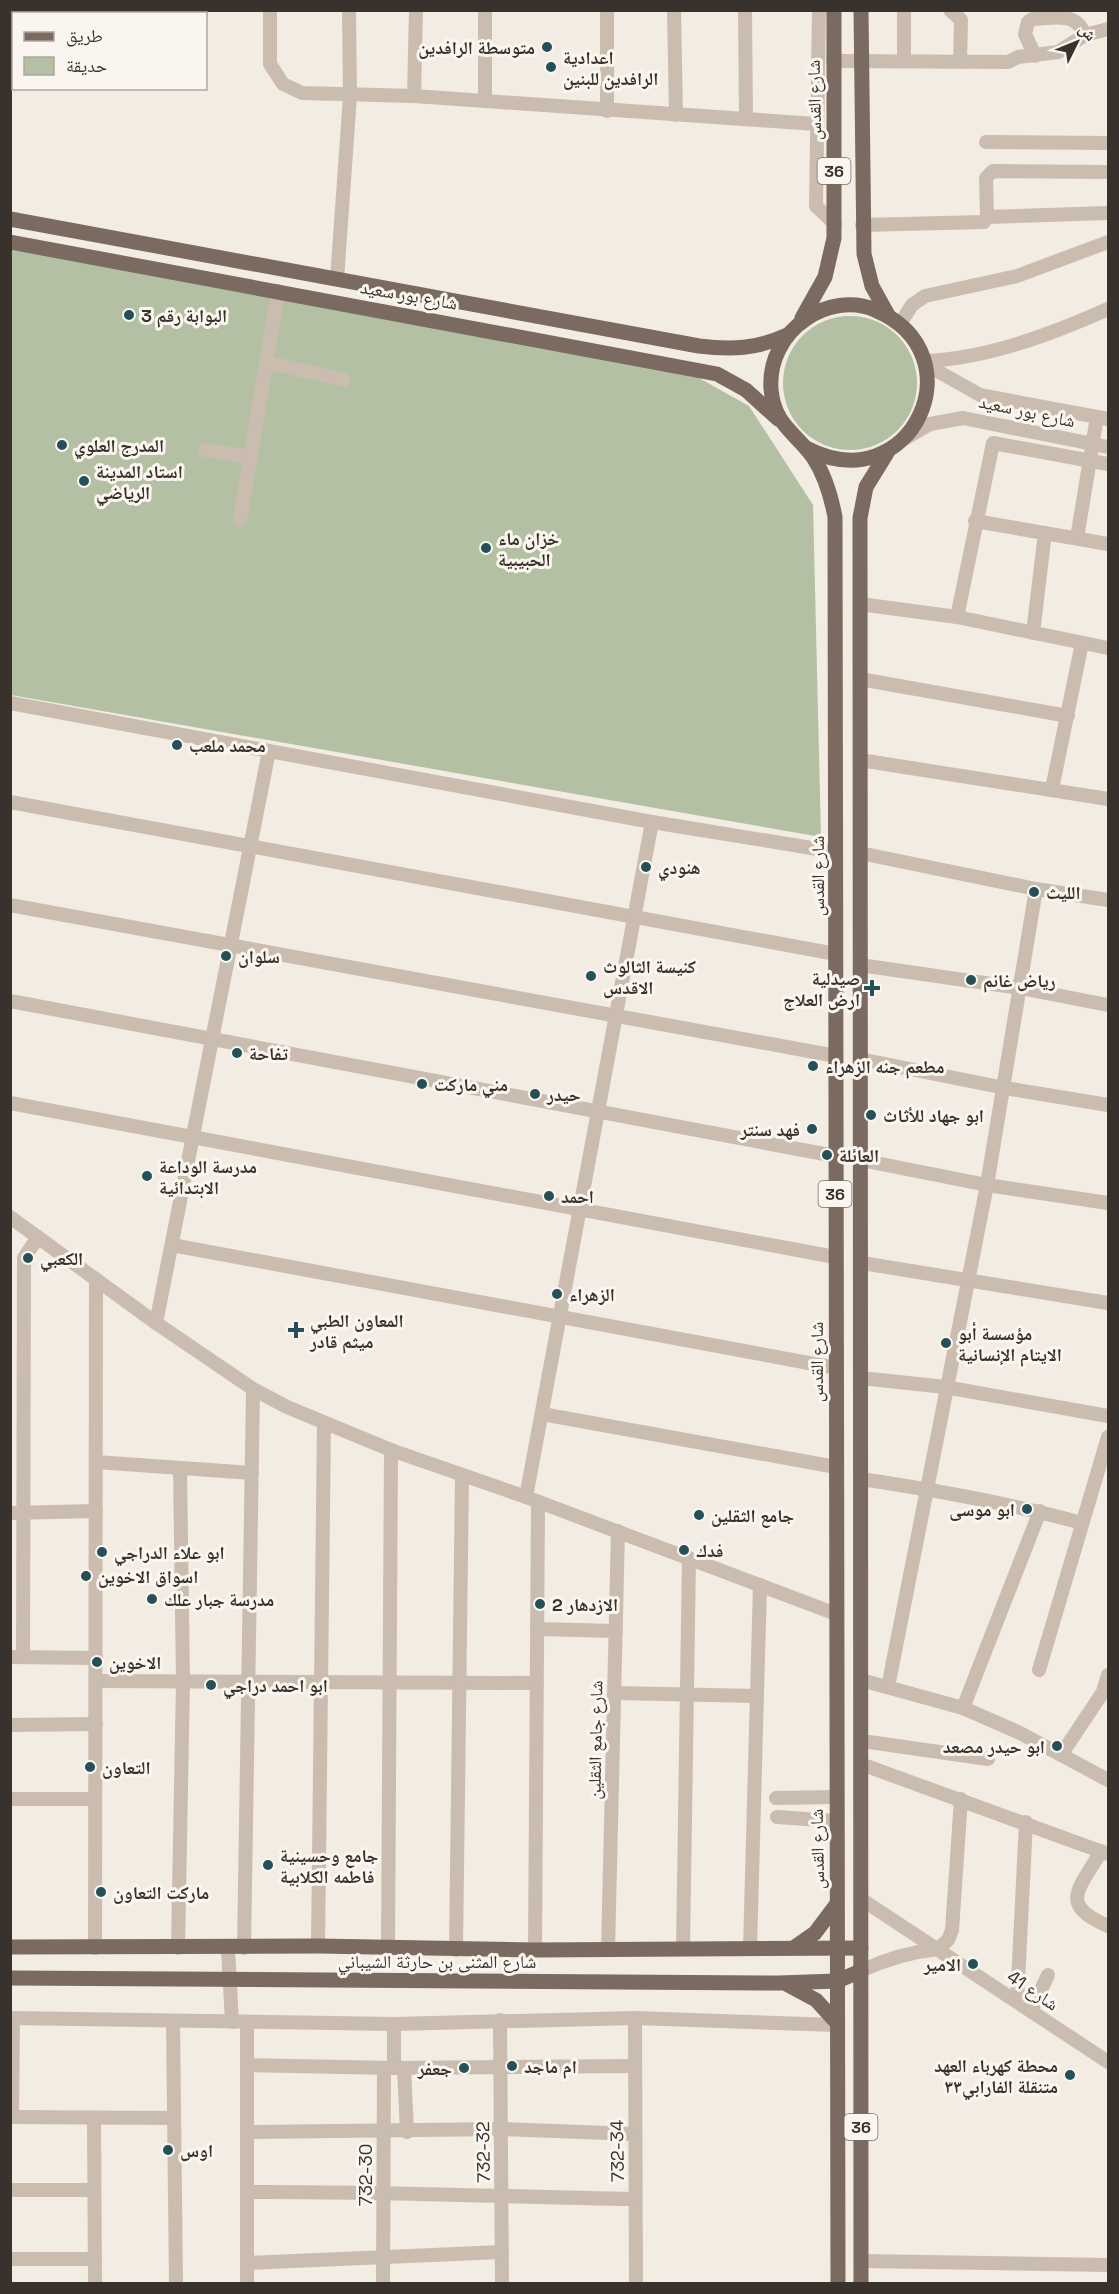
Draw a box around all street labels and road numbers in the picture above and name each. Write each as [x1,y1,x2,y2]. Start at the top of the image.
street label: شارع القدس [802,59,826,141]
road number: 36 [818,158,850,184]
street label: شارع بور سعيد [359,275,459,315]
street label: شارع بور سعيد [977,390,1077,432]
street label: شارع القدس [806,836,829,916]
road number: 36 [818,1181,852,1207]
street label: شارع القدس [805,1322,828,1402]
street label: شارع جامع الثقلين [582,1680,609,1800]
street label: شارع القدس [805,1808,829,1890]
street label: شارع المثنى بن حارثة الشيباني [338,1950,536,1976]
street label: شارع 41 [1003,1964,1063,2016]
road number: 36 [844,2114,878,2140]
street label: 732-34 [605,2120,629,2182]
street label: 732-32 [471,2121,495,2183]
street label: 732-30 [354,2144,377,2206]

